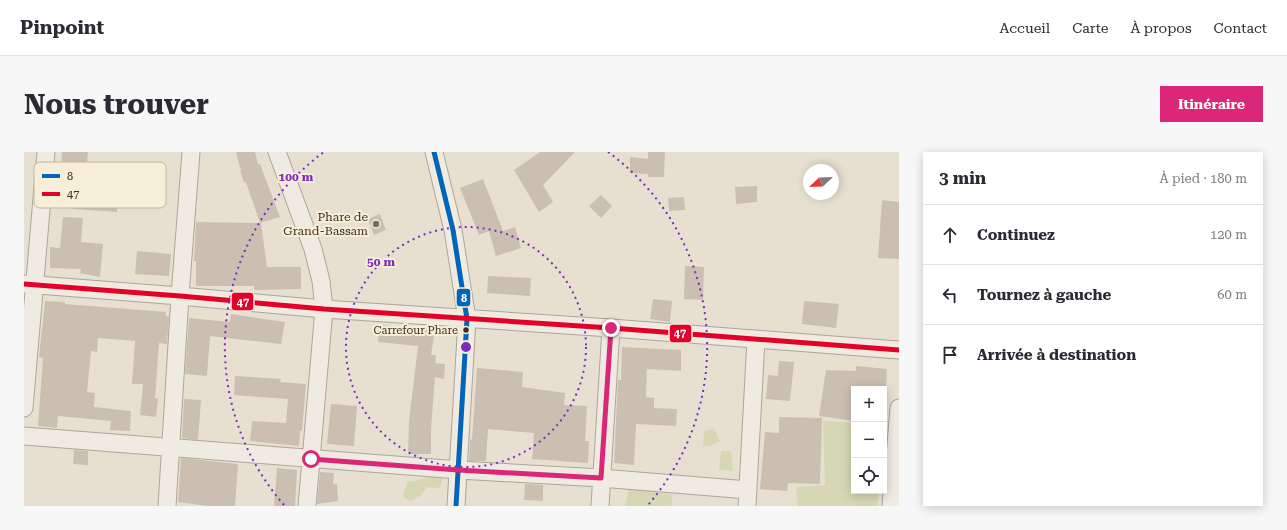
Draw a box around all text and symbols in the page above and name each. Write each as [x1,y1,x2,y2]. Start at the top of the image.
text: Pinpoint [20,16,104,39]
text: Accueil [999,20,1050,36]
text: Carte [1072,20,1109,36]
text: À propos [1131,20,1192,36]
text: Contact [1214,20,1267,36]
button: Itinéraire [1160,86,1263,122]
text: Nous trouver [24,88,209,121]
legend [34,162,166,208]
north arrow [803,164,839,200]
text: 3 min [939,168,986,188]
text: 8 [67,170,73,183]
text: 100 m [279,170,314,184]
text: À pied · 180 m [1160,171,1247,186]
text: 47 [67,188,79,201]
place label: Phare de Grand-Bassam [283,210,368,238]
marker: Phare de Grand-Bassam [371,219,381,229]
icon: ahead [939,224,961,246]
text: Continuez [977,226,1055,244]
text: 120 m [1210,227,1247,242]
text: 50 m [367,255,395,269]
icon: left [939,284,961,306]
text: Tournez à gauche [977,286,1111,304]
text: 60 m [1217,287,1247,302]
line badge: 8 [456,288,471,307]
line badge: 47 [231,292,254,311]
text: 8 [461,292,467,305]
text: 47 [237,296,249,309]
route end [602,319,620,337]
place label: Carrefour Phare [374,324,458,337]
line badge: 47 [669,324,692,343]
marker: Carrefour Phare [461,325,471,335]
text: 47 [674,327,686,340]
centre of rings [459,340,473,354]
icon: arrive [939,344,961,366]
text: Arrivée à destination [977,346,1136,364]
map controls [851,386,887,494]
button: + [851,386,887,422]
button: − [851,422,887,458]
route start [302,450,320,468]
button: locate [851,458,887,494]

